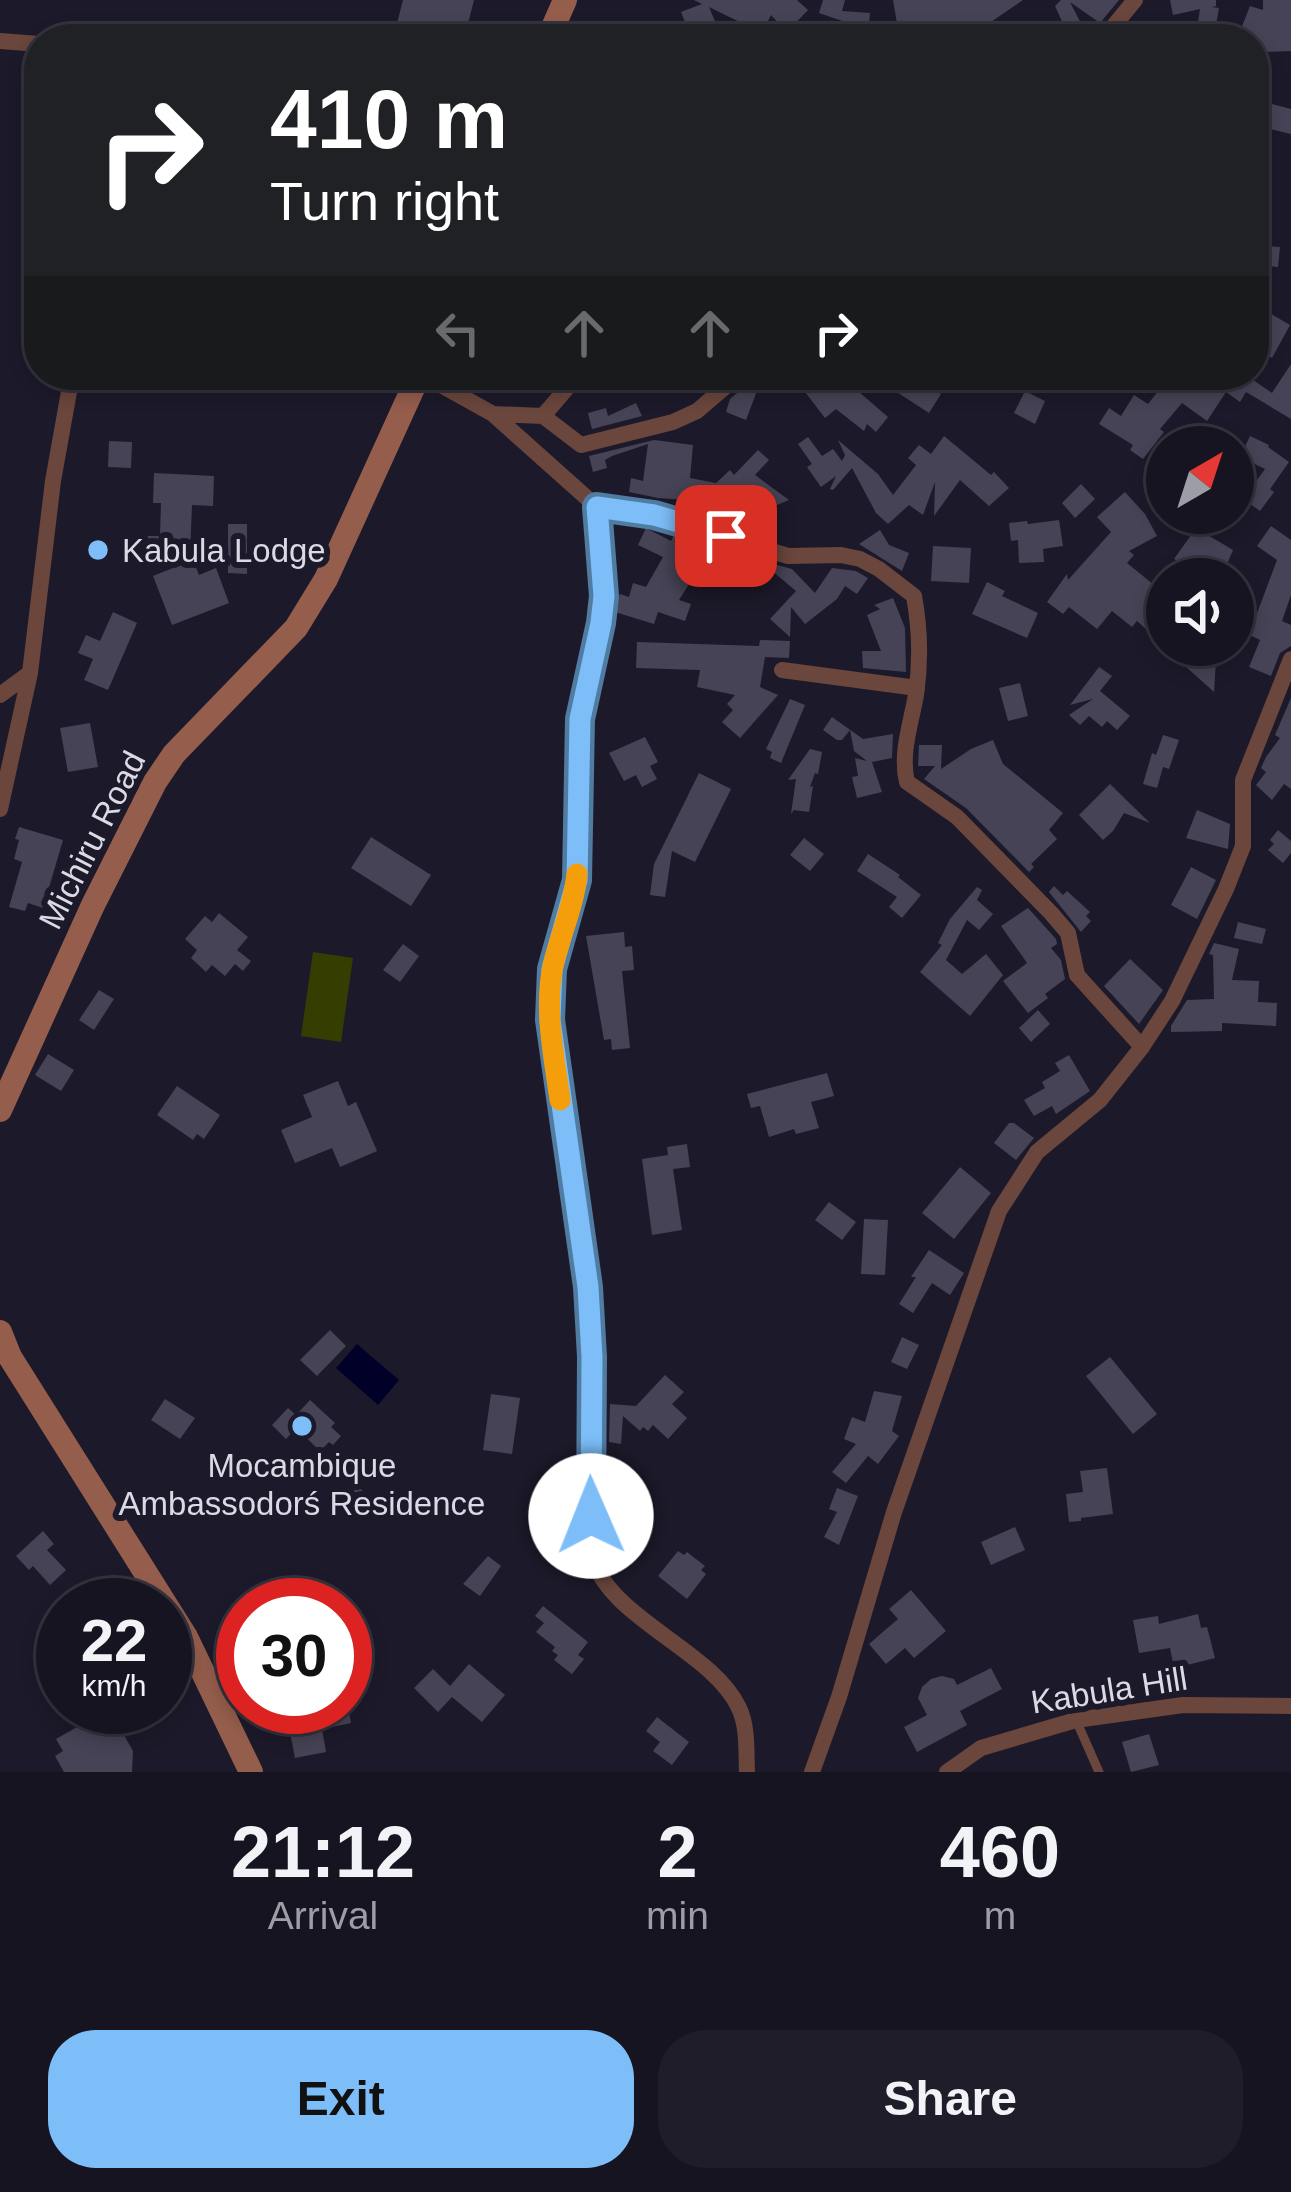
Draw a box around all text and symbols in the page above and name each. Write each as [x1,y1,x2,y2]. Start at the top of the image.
icon: right [72,72,228,228]
text: 410 m [270,72,508,166]
text: Turn right [270,171,499,231]
icon: left [425,300,491,366]
icon: ahead [551,300,617,366]
icon: ahead [677,300,743,366]
icon: right [803,300,869,366]
north arrow [1146,426,1254,534]
map controls [1146,426,1254,666]
pin [675,485,777,587]
icon: arrive [693,503,759,569]
place label: Kabula Lodge [122,532,326,569]
marker: Kabula Lodge [85,537,111,563]
button: sound [1146,558,1254,666]
street label: Michiru Road [31,745,153,935]
marker: Mocambique Ambassodorś Residence [289,1413,315,1439]
place label: Mocambique Ambassodorś Residence [119,1447,485,1522]
position arrow [528,1453,654,1579]
speed limit sign: 30 [216,1578,372,1734]
text: 22 [81,1607,147,1674]
street label: Kabula Hill [1028,1659,1190,1721]
text: km/h [81,1669,147,1702]
text: 21:12 [231,1812,415,1892]
text: 2 [657,1812,698,1892]
text: 460 [940,1812,1060,1892]
text: Arrival [268,1894,378,1937]
text: min [646,1894,709,1937]
text: m [984,1894,1016,1937]
button: Exit [48,2030,634,2168]
button: Share [658,2030,1243,2168]

